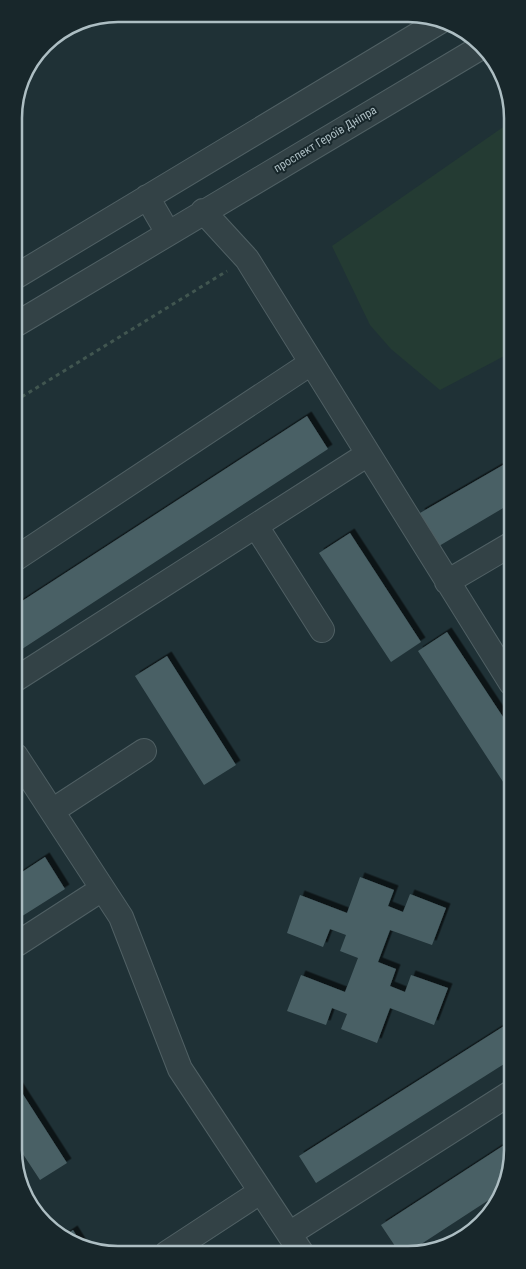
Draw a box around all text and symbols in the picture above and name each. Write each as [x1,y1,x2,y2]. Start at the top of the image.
street label: проспект Героїв Дніпра [271,103,379,175]

